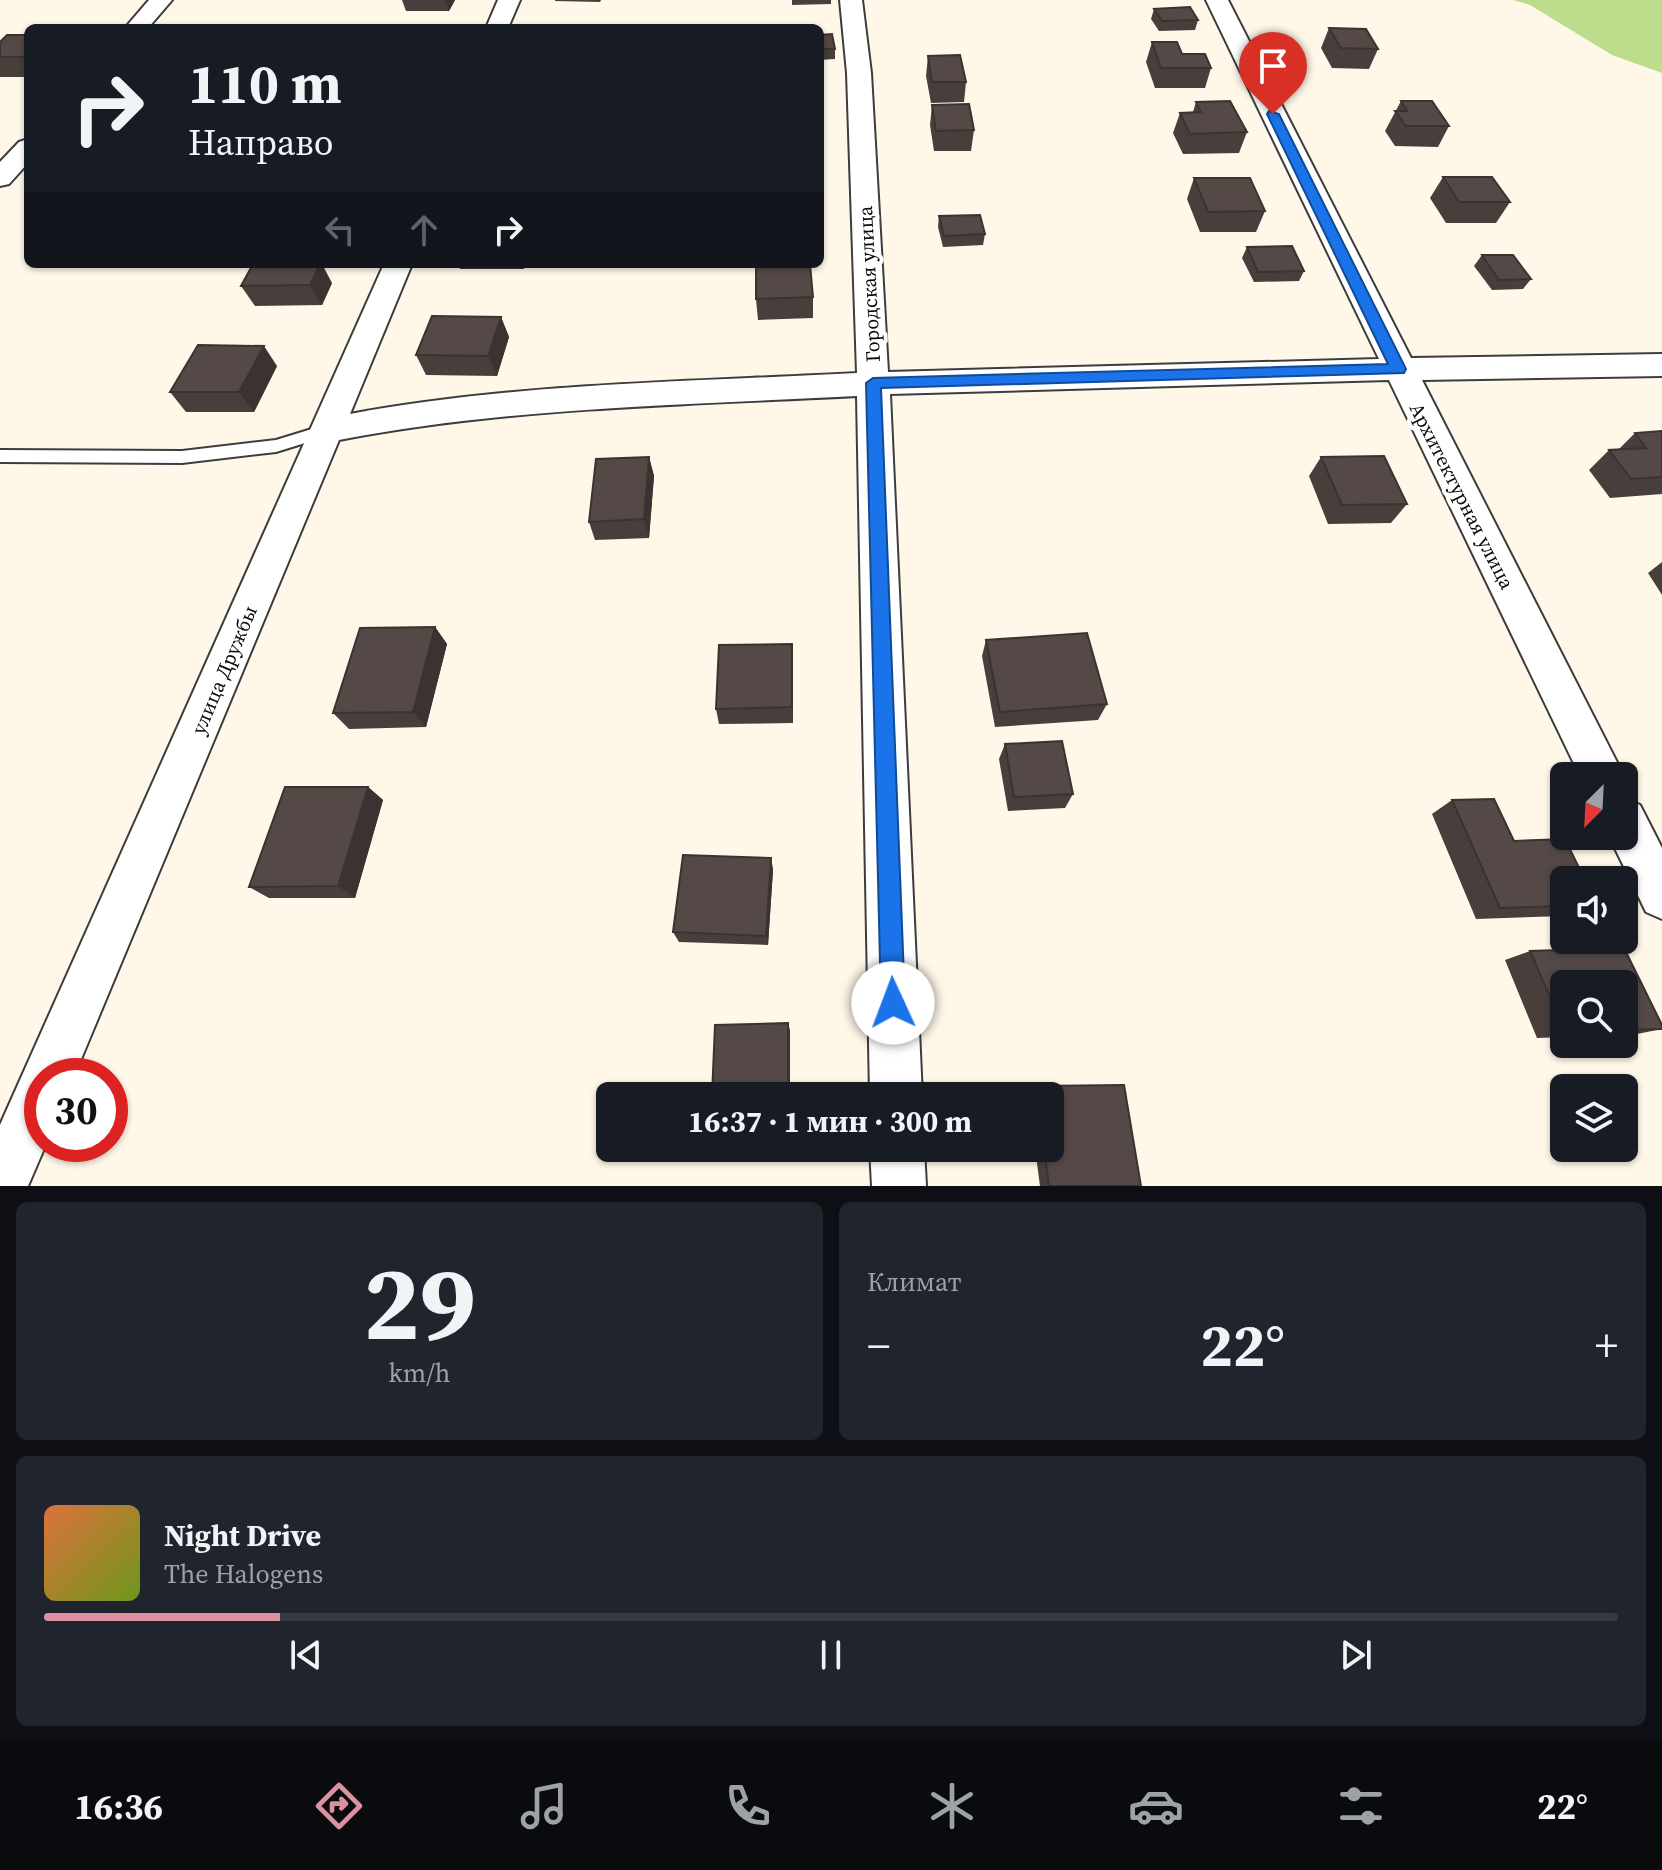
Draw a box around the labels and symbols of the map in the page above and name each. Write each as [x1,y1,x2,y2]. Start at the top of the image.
pin [1239,32,1307,114]
street label: Городская улица [851,204,887,363]
street label: Архитектурная улица [1403,398,1522,595]
street label: улица Дружбы [184,601,264,739]
north arrow [1550,762,1638,850]
position arrow [851,961,935,1045]
speed limit sign: 30 [24,1058,128,1162]

